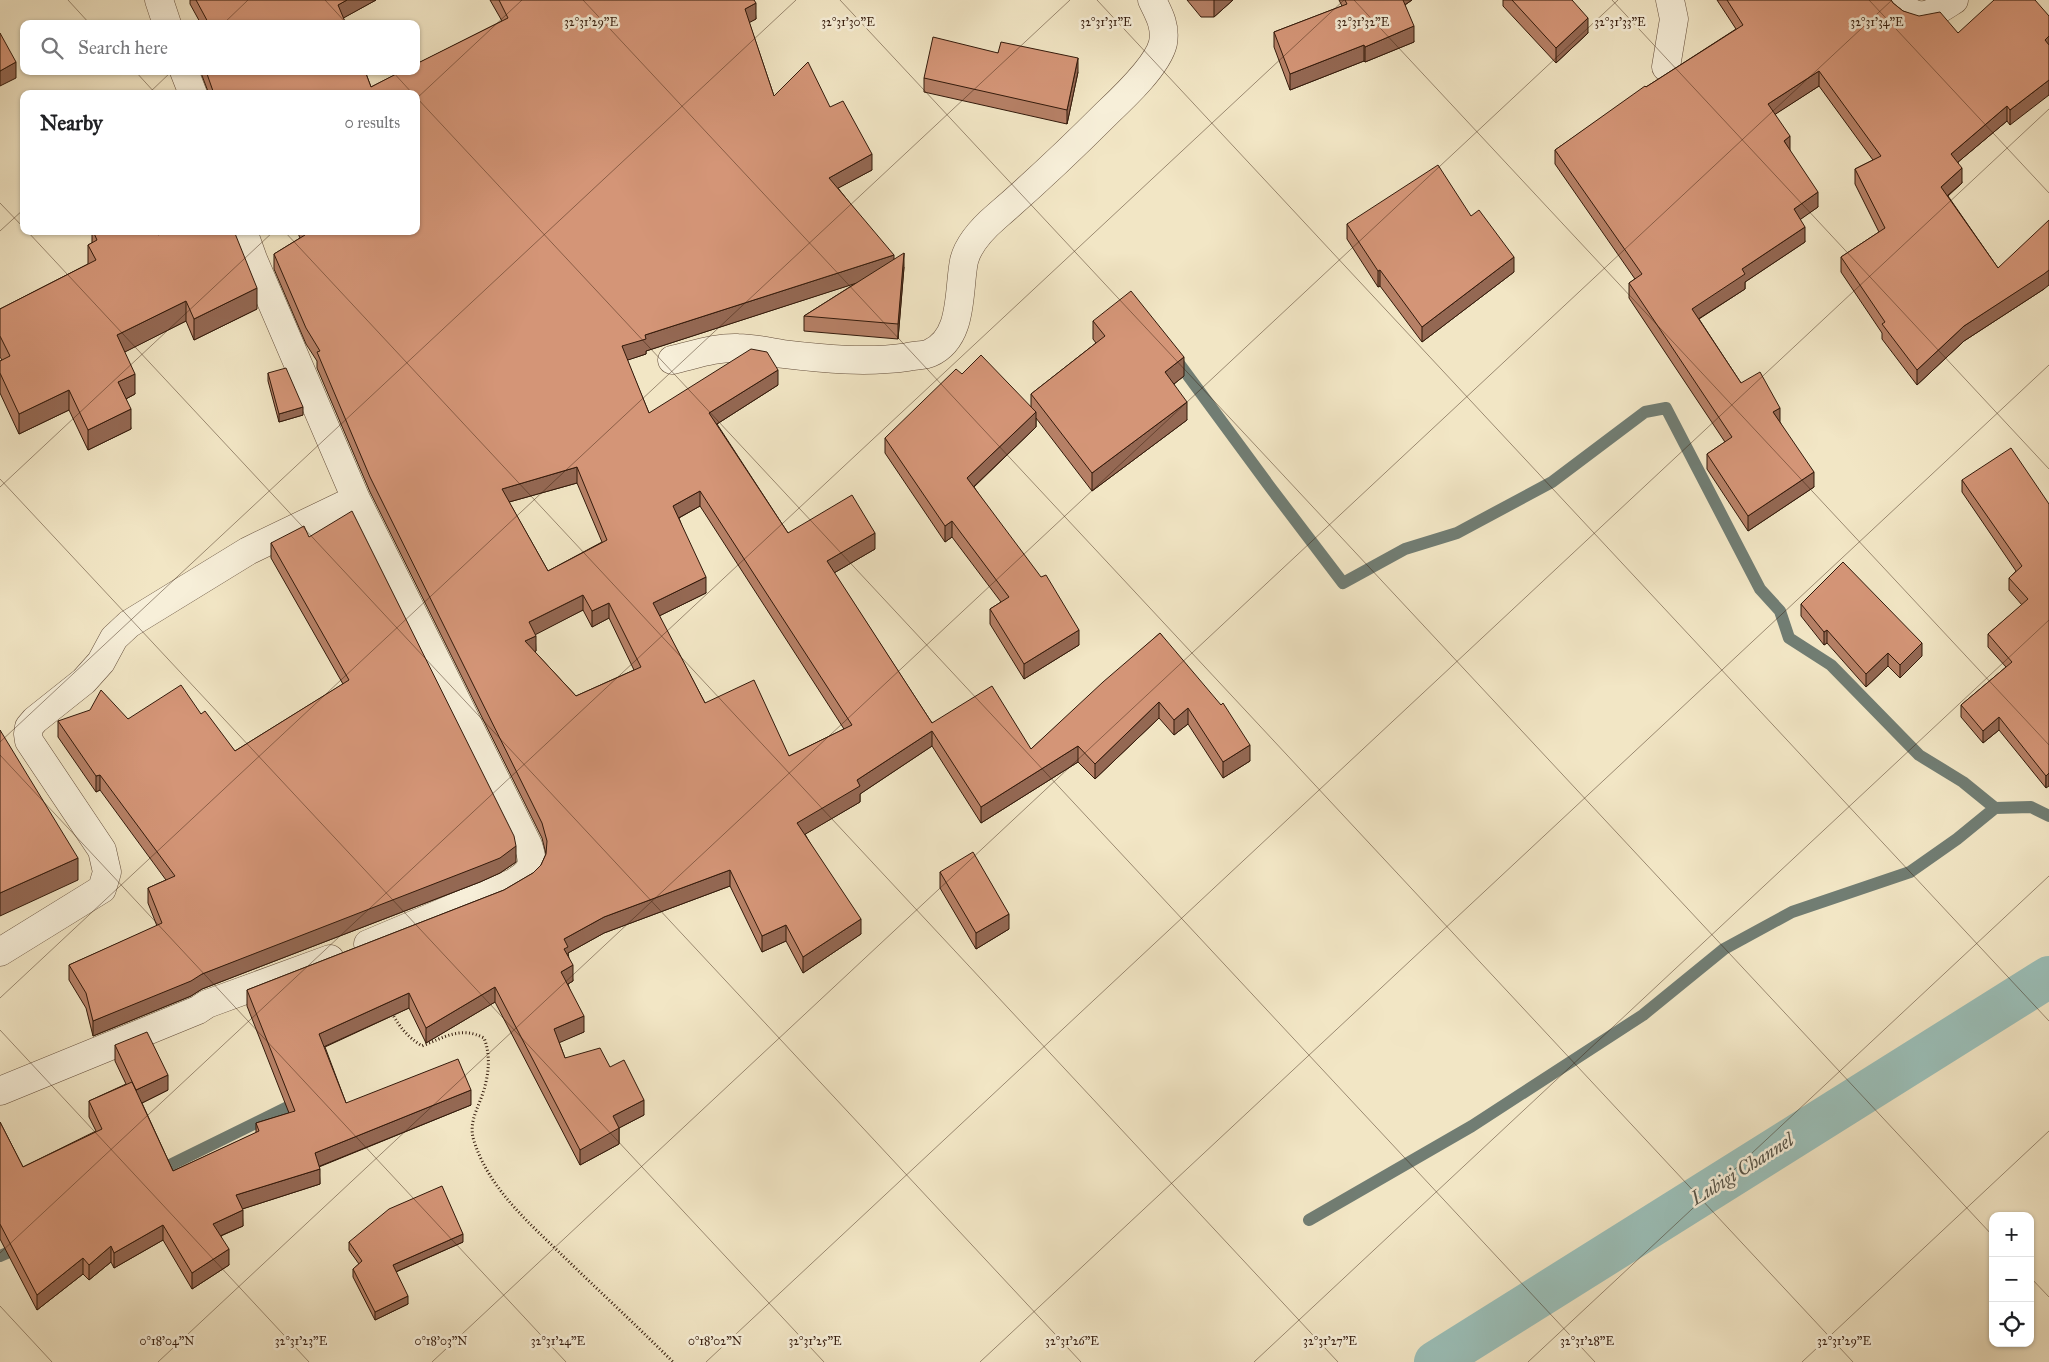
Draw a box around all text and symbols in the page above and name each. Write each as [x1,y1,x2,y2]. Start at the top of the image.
text: 32°31'29"E [564,15,618,29]
text: 32°31'30"E [821,15,875,29]
text: 32°31'31"E [1080,15,1132,29]
text: 32°31'32"E [1337,15,1390,29]
text: 32°31'33"E [1594,15,1646,29]
text: 32°31'34"E [1850,15,1904,29]
search box [20,20,420,75]
icon: search [38,34,66,62]
text: Search here [78,36,168,59]
text: Nearby [40,110,103,136]
text: 0 results [345,113,400,132]
water label: Lubigi Channel [1685,1127,1799,1210]
map controls [1989,1212,2034,1347]
button: + [1989,1212,2034,1257]
button: − [1989,1257,2034,1302]
button: locate [1989,1302,2034,1347]
text: 0°18'04"N [140,1334,194,1348]
text: 32°31'23"E [275,1334,328,1348]
text: 0°18'03"N [415,1334,468,1348]
text: 32°31'24"E [531,1334,586,1348]
text: 0°18'02"N [688,1334,742,1348]
text: 32°31'25"E [788,1334,842,1348]
text: 32°31'26"E [1045,1334,1099,1348]
text: 32°31'27"E [1303,1334,1357,1348]
text: 32°31'28"E [1560,1334,1614,1348]
text: 32°31'29"E [1817,1334,1871,1348]

